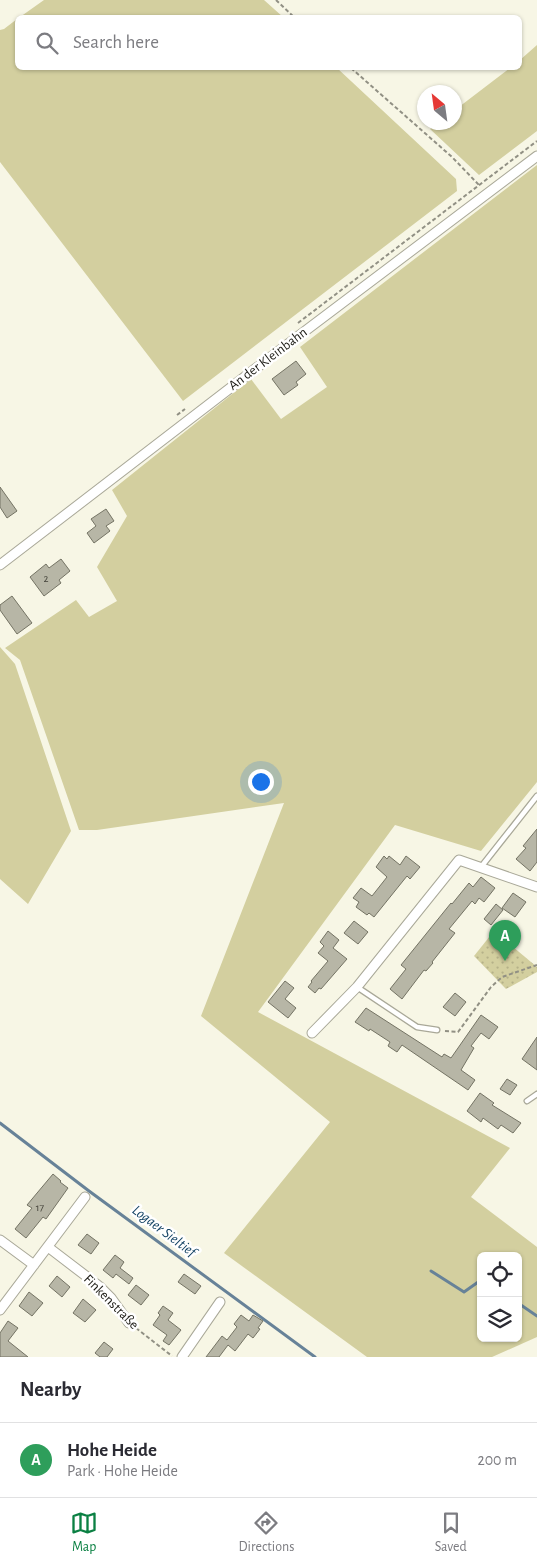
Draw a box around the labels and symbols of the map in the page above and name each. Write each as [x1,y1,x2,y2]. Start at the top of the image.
north arrow [417,85,462,130]
street label: An der Kleinbahn [226,325,310,393]
house number: 2 [43,573,49,584]
your location [248,769,274,795]
pin: A [489,920,521,961]
house number: 17 [36,1202,45,1213]
water label: Logaer Sieltief [129,1202,201,1261]
street label: Finkenstraße [81,1272,141,1332]

